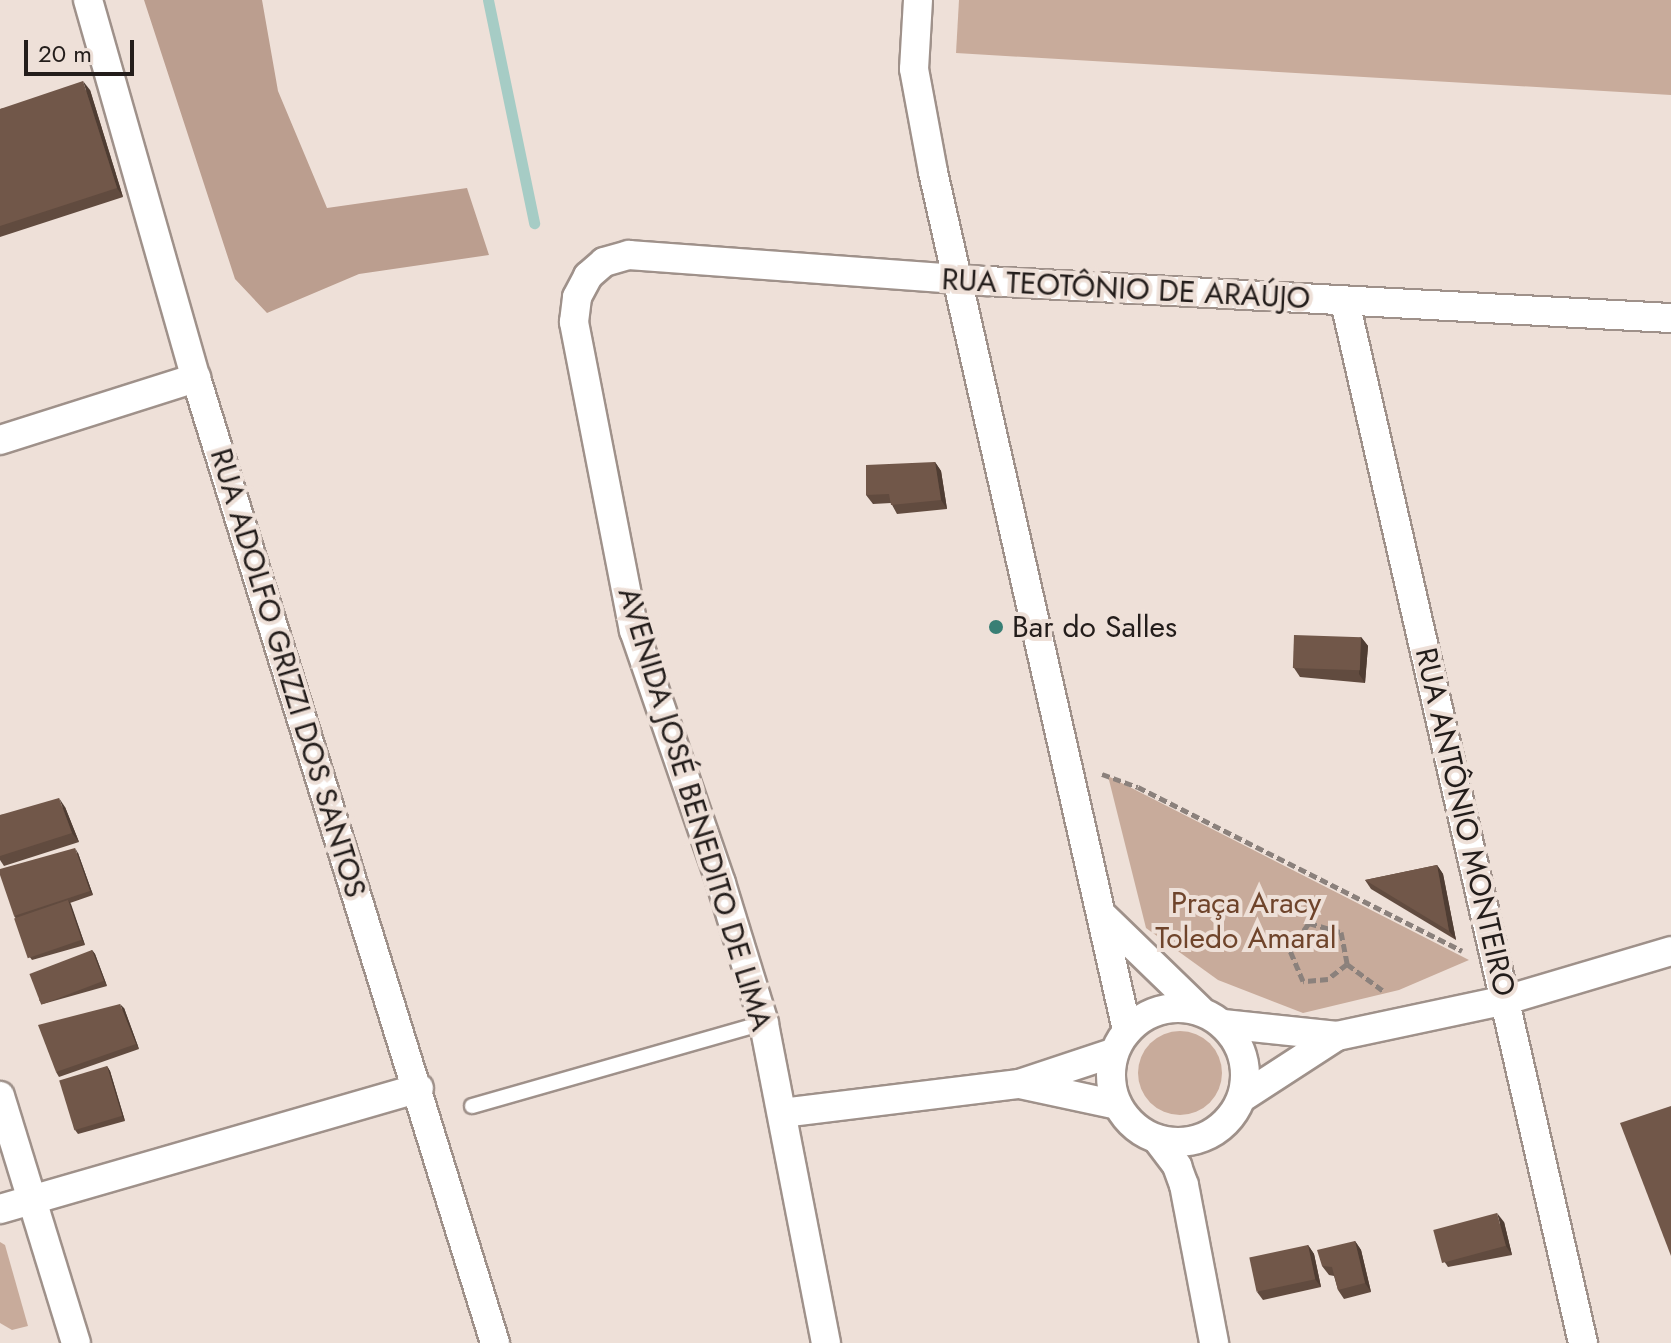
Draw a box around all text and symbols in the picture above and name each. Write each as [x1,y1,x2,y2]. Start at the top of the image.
scale bar [28,24,138,74]
text: 20 m [38,36,92,71]
street label: RUA TEOTÔNIO DE ARAÚJO [941,261,1311,317]
street label: RUA ADOLFO GRIZZI DOS SANTOS [202,444,374,902]
street label: AVENIDA JOSÉ BENEDITO DE LIMA [610,583,780,1035]
place label: Bar do Salles [1012,609,1177,645]
marker: Bar do Salles [987,618,1005,636]
street label: RUA ANTÔNIO MONTEIRO [1407,644,1523,1000]
park label: Praça Aracy Toledo Amaral [1155,885,1337,956]

